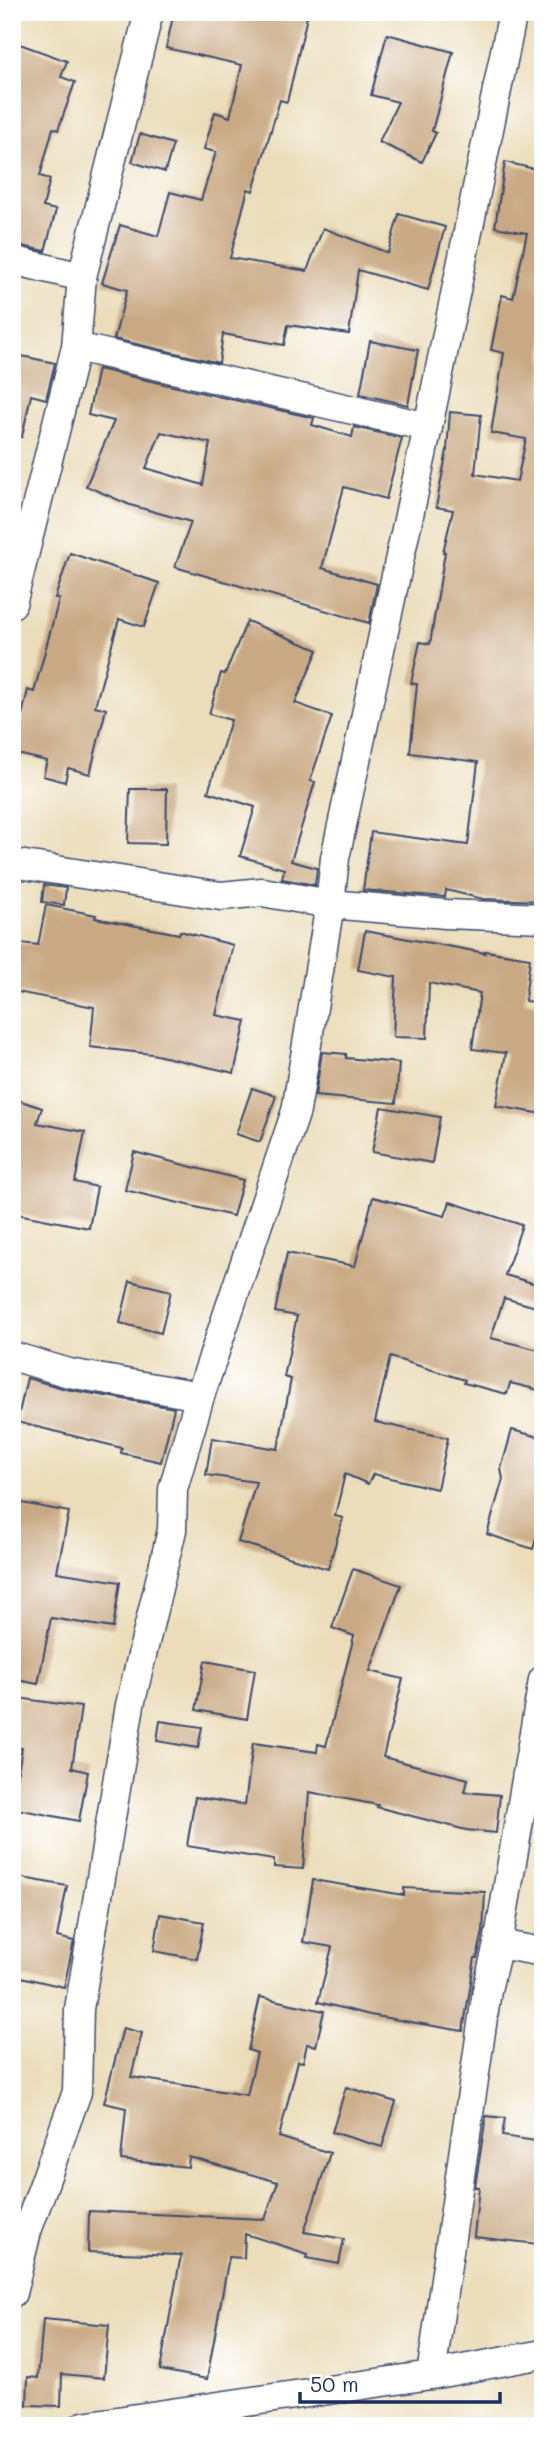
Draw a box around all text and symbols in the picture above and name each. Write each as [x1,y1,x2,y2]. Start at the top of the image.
scale bar [300,2361,499,2405]
text: 50 m [310,2370,359,2397]

